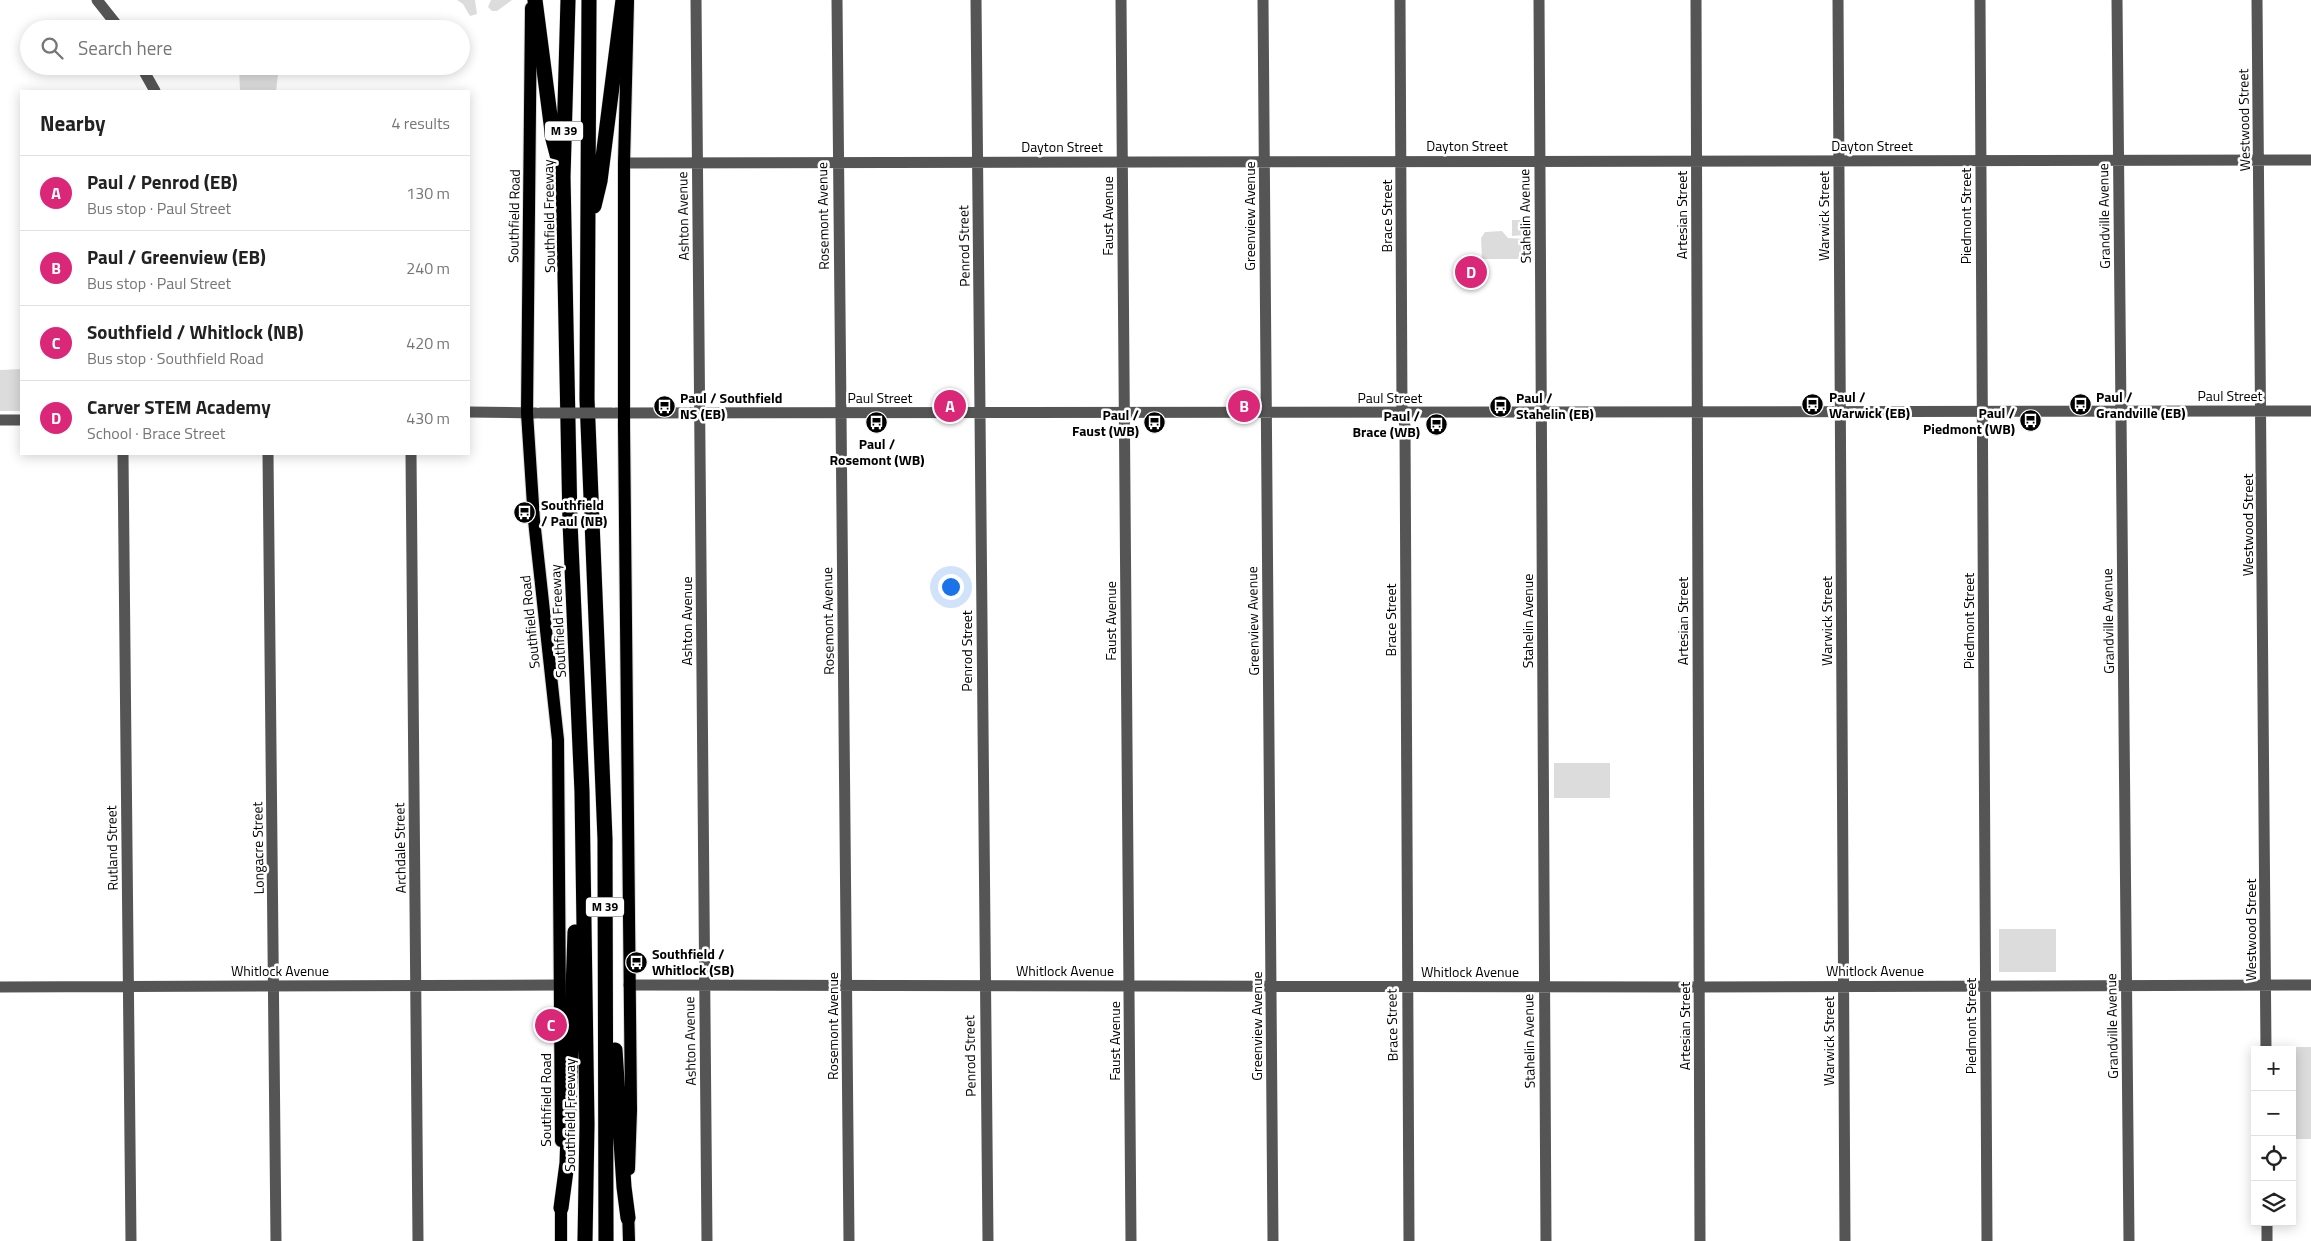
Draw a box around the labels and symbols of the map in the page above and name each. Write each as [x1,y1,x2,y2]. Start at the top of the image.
street label: Westwood Street [2232,68,2255,171]
road number: M 39 [545,122,583,140]
street label: Dayton Street [1426,135,1508,156]
street label: Dayton Street [1831,135,1913,156]
street label: Dayton Street [1021,136,1103,157]
street label: Southfield Freeway [537,159,560,273]
street label: Greenview Avenue [1239,161,1260,271]
street label: Rosemont Avenue [811,162,834,270]
street label: Grandville Avenue [2092,163,2115,269]
street label: Stahelin Avenue [1513,168,1536,264]
street label: Piedmont Street [1955,168,1976,264]
street label: Southfield Road [502,169,525,263]
street label: Ashton Avenue [671,171,694,261]
street label: Artesian Street [1671,171,1692,259]
street label: Warwick Street [1813,171,1834,261]
street label: Faust Avenue [1097,176,1118,256]
street label: Brace Street [1376,180,1397,252]
street label: Penrod Street [952,205,975,287]
pin: D [1455,253,1487,291]
street label: Paul Street [2197,385,2263,406]
place label: Paul / Warwick (EB) [1829,386,1910,423]
place label: Paul / Grandville (EB) [2096,386,2186,423]
place label: Paul / Southfield NS (EB) [680,387,782,424]
street label: Paul Street [847,387,913,408]
pin: A [934,387,966,425]
pin: B [1228,387,1260,425]
street label: Paul Street [1357,387,1423,408]
place label: Paul / Stahelin (EB) [1516,387,1594,424]
bus stop icon: Paul / Warwick (EB) [1801,393,1825,417]
bus stop icon: Paul / Grandville (EB) [2068,393,2092,417]
bus stop icon: Paul / Southfield NS (EB) [652,394,676,418]
bus stop icon: Paul / Stahelin (EB) [1488,394,1512,418]
place label: Paul / Piedmont (WB) [1923,402,2015,439]
place label: Paul / Faust (WB) [1072,404,1139,441]
place label: Paul / Brace (WB) [1353,405,1420,442]
bus stop icon: Paul / Piedmont (WB) [2019,409,2043,433]
bus stop icon: Paul / Rosemont (WB) [865,410,889,434]
bus stop icon: Paul / Faust (WB) [1143,411,1167,435]
bus stop icon: Paul / Brace (WB) [1424,412,1448,436]
place label: Paul / Rosemont (WB) [829,433,925,470]
street label: Westwood Street [2237,474,2258,576]
place label: Southfield / Paul (NB) [541,494,607,531]
bus stop icon: Southfield / Paul (NB) [513,501,537,525]
street label: Southfield Freeway [544,564,571,678]
street label: Greenview Avenue [1241,566,1264,676]
street label: Rosemont Avenue [816,567,839,675]
street label: Grandville Avenue [2096,568,2119,674]
street label: Piedmont Street [1958,573,1979,669]
street label: Southfield Road [514,574,545,670]
your location [938,574,964,600]
street label: Stahelin Avenue [1517,574,1538,668]
street label: Ashton Avenue [676,576,697,666]
street label: Warwick Street [1816,576,1837,666]
street label: Artesian Street [1672,577,1693,665]
street label: Faust Avenue [1100,581,1121,661]
street label: Brace Street [1380,584,1401,656]
street label: Penrod Street [956,610,977,692]
street label: Longacre Street [246,801,269,895]
street label: Archdale Street [388,802,411,893]
street label: Rutland Street [100,805,123,891]
street label: Westwood Street [2240,879,2261,981]
road number: M 39 [586,898,624,916]
place label: Southfield / Whitlock (SB) [652,943,734,980]
bus stop icon: Southfield / Whitlock (SB) [624,950,648,974]
street label: Whitlock Avenue [231,960,329,981]
street label: Whitlock Avenue [1016,960,1114,981]
street label: Whitlock Avenue [1826,960,1924,981]
street label: Whitlock Avenue [1421,961,1519,982]
street label: Greenview Avenue [1246,971,1267,1081]
street label: Rosemont Avenue [822,972,843,1080]
street label: Grandville Avenue [2100,973,2123,1079]
street label: Piedmont Street [1960,978,1981,1074]
street label: Artesian Street [1674,982,1695,1070]
street label: Brace Street [1380,988,1403,1062]
street label: Stahelin Avenue [1517,993,1540,1089]
street label: Ashton Avenue [678,996,701,1086]
street label: Warwick Street [1818,996,1839,1086]
street label: Faust Avenue [1104,1001,1125,1081]
pin: C [535,1006,567,1044]
street label: Penrod Street [958,1015,981,1097]
street label: Southfield Road [535,1053,556,1147]
street label: Southfield Freeway [559,1058,580,1172]

